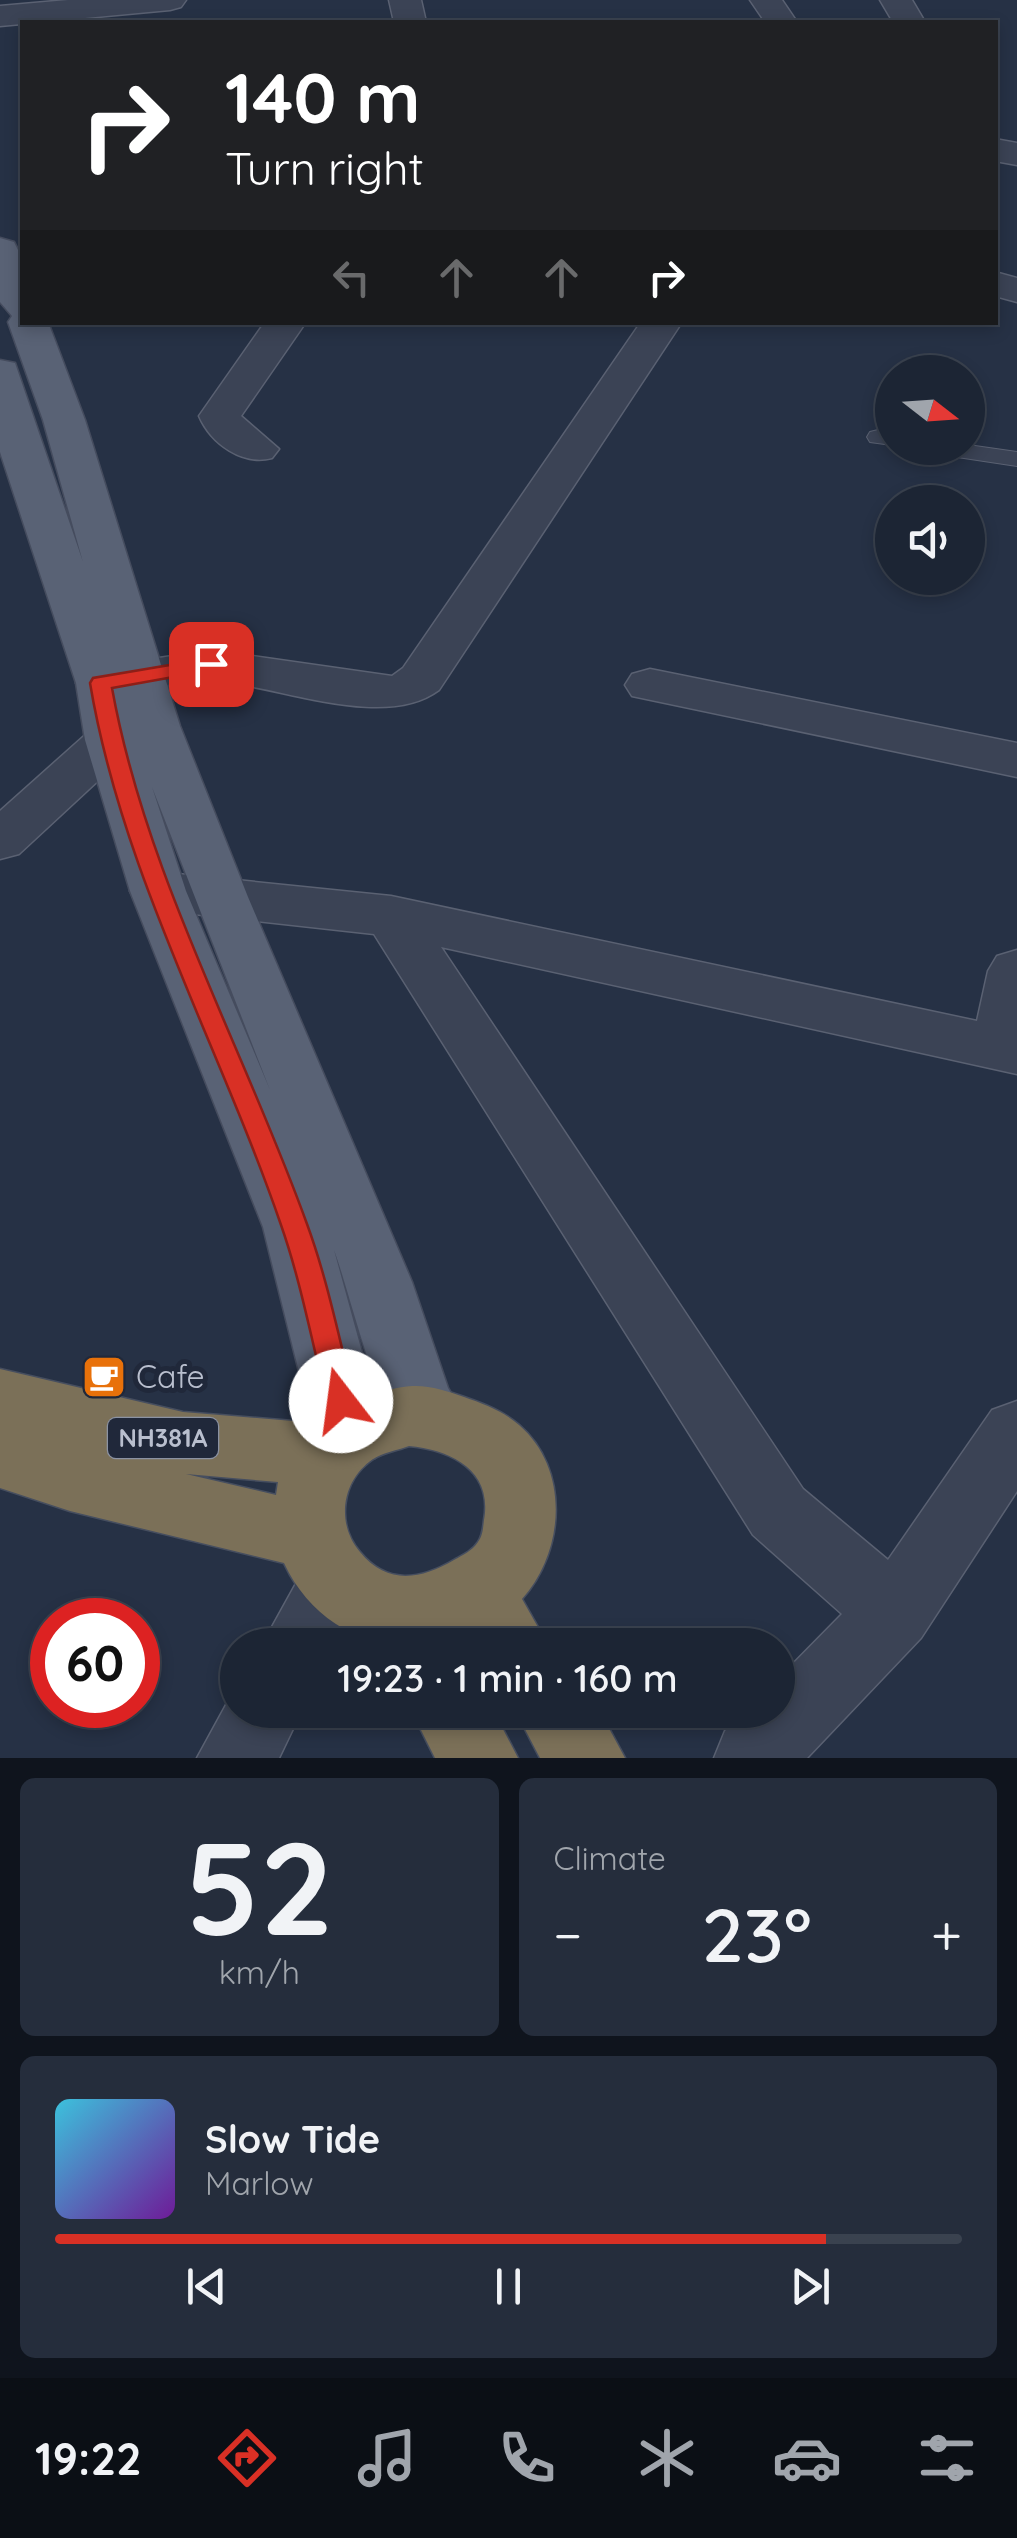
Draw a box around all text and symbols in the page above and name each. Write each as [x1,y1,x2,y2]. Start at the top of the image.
text: 140 m [225,53,421,141]
icon: right [60,60,190,190]
text: Turn right [225,140,424,196]
icon: left [324,250,379,305]
icon: ahead [429,250,484,305]
icon: ahead [534,250,589,305]
icon: right [639,250,694,305]
north arrow [875,355,985,465]
map controls [875,355,985,595]
button: sound [875,485,985,595]
pin [169,622,254,707]
icon: arrive [184,637,239,692]
position arrow [289,1349,393,1453]
cafe icon: Cafe [81,1354,127,1400]
place label: Cafe [136,1356,205,1396]
road number: NH381A [108,1418,218,1458]
speed limit sign: 60 [30,1598,160,1728]
text: 19:23 · 1 min · 160 m [337,1654,678,1702]
text: 52 [185,1805,334,1968]
text: Climate [554,1838,666,1878]
text: 23° [701,1887,812,1981]
text: − [554,1900,582,1969]
text: + [931,1900,962,1969]
text: km/h [219,1952,300,1992]
text: Slow Tide [205,2115,380,2163]
text: Marlow [205,2163,314,2203]
icon: previous [179,2259,234,2314]
icon: pause [481,2259,536,2314]
icon: next [783,2259,838,2314]
icon: directions [212,2423,282,2493]
icon: music [352,2423,422,2493]
icon: phone [492,2423,562,2493]
icon: climate [632,2423,702,2493]
icon: car [772,2423,842,2493]
icon: filters [912,2423,982,2493]
text: 19:22 [35,2430,142,2486]

